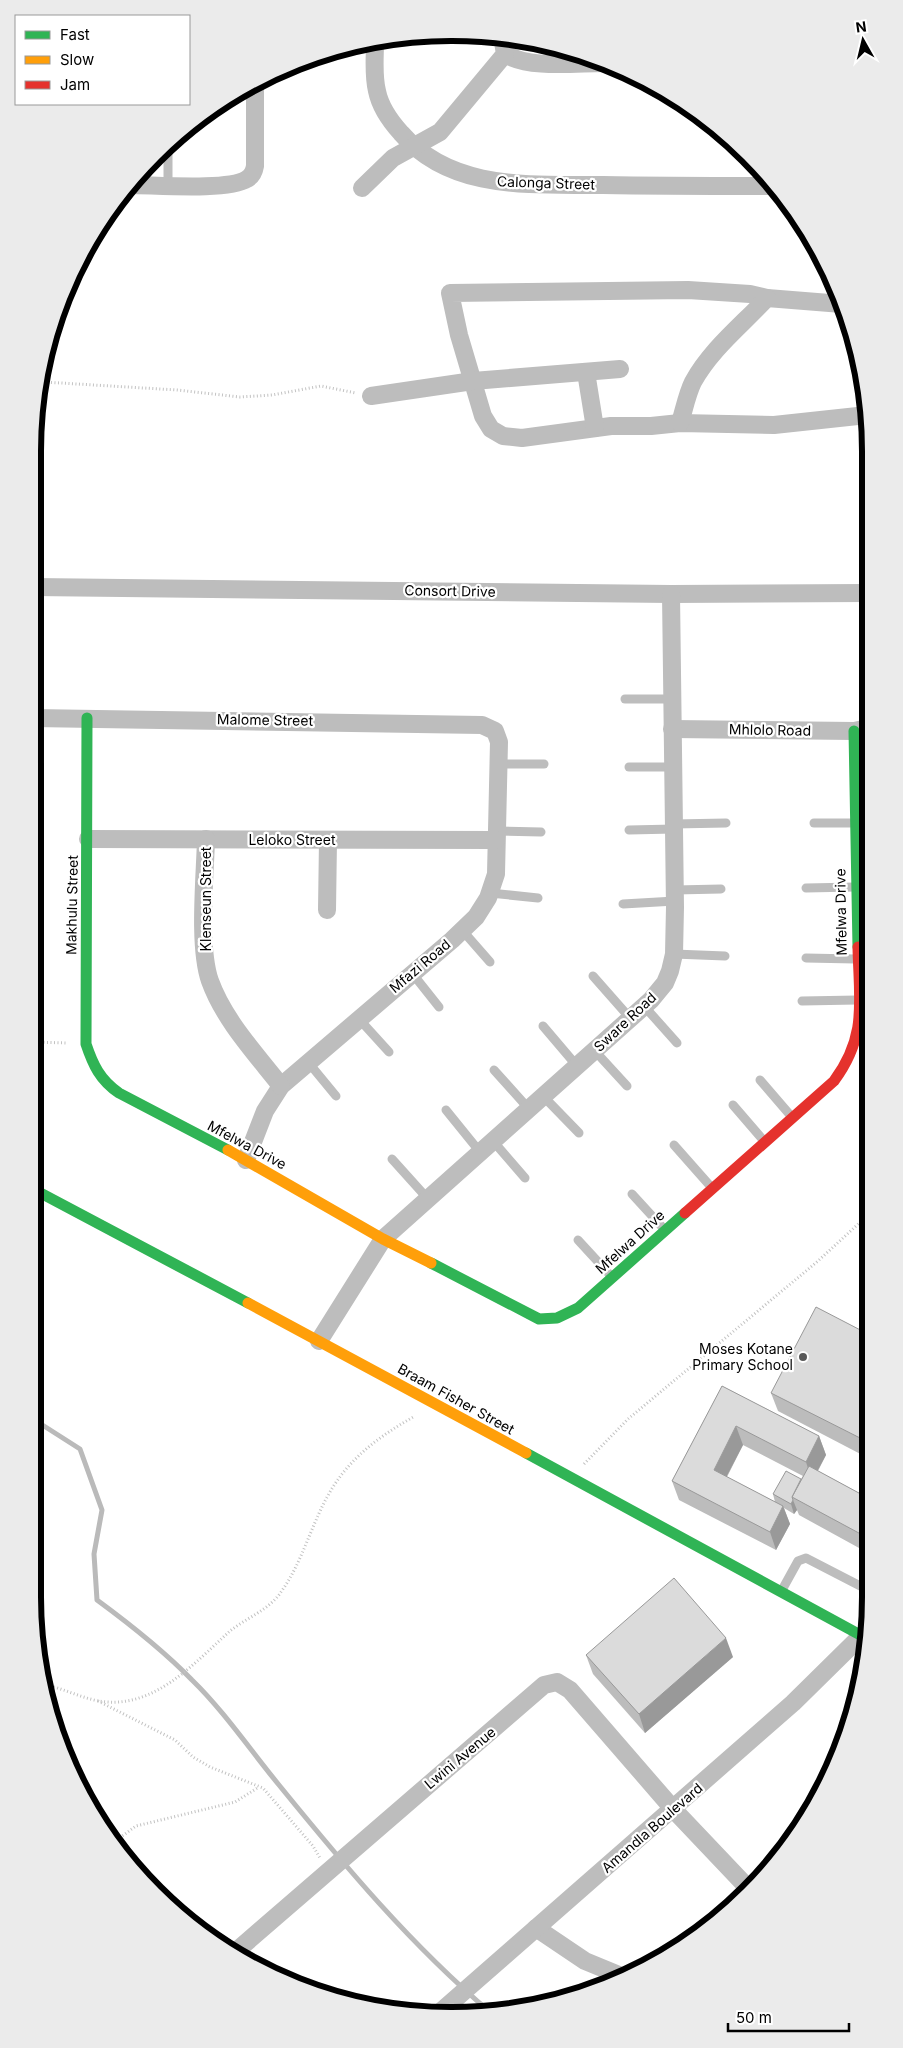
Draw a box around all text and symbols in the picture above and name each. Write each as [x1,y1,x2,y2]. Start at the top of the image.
legend [15,15,190,105]
north arrow [838,15,888,65]
text: N [855,17,868,36]
text: Fast [60,25,90,44]
text: Slow [60,50,94,69]
text: Jam [60,75,90,94]
street label: Calonga Street [497,172,596,193]
street label: Consort Drive [404,581,496,600]
street label: Malome Street [217,710,314,729]
street label: Mhlolo Road [729,720,811,739]
street label: Leloko Street [248,831,336,848]
street label: Klenseun Street [197,846,214,951]
street label: Makhulu Street [62,855,81,955]
street label: Mfelwa Drive [831,868,850,956]
street label: Mfazi Road [386,935,454,996]
street label: Sware Road [590,988,659,1055]
street label: Mfelwa Drive [205,1117,290,1172]
street label: Mfelwa Drive [592,1206,668,1277]
place label: Moses Kotane Primary School [692,1340,793,1373]
marker: Moses Kotane Primary School [797,1351,809,1363]
street label: Braam Fisher Street [395,1359,518,1438]
street label: Lwini Avenue [421,1723,499,1792]
street label: Amandla Boulevard [598,1779,706,1876]
scale bar [728,2000,849,2032]
text: 50 m [736,2008,772,2027]

